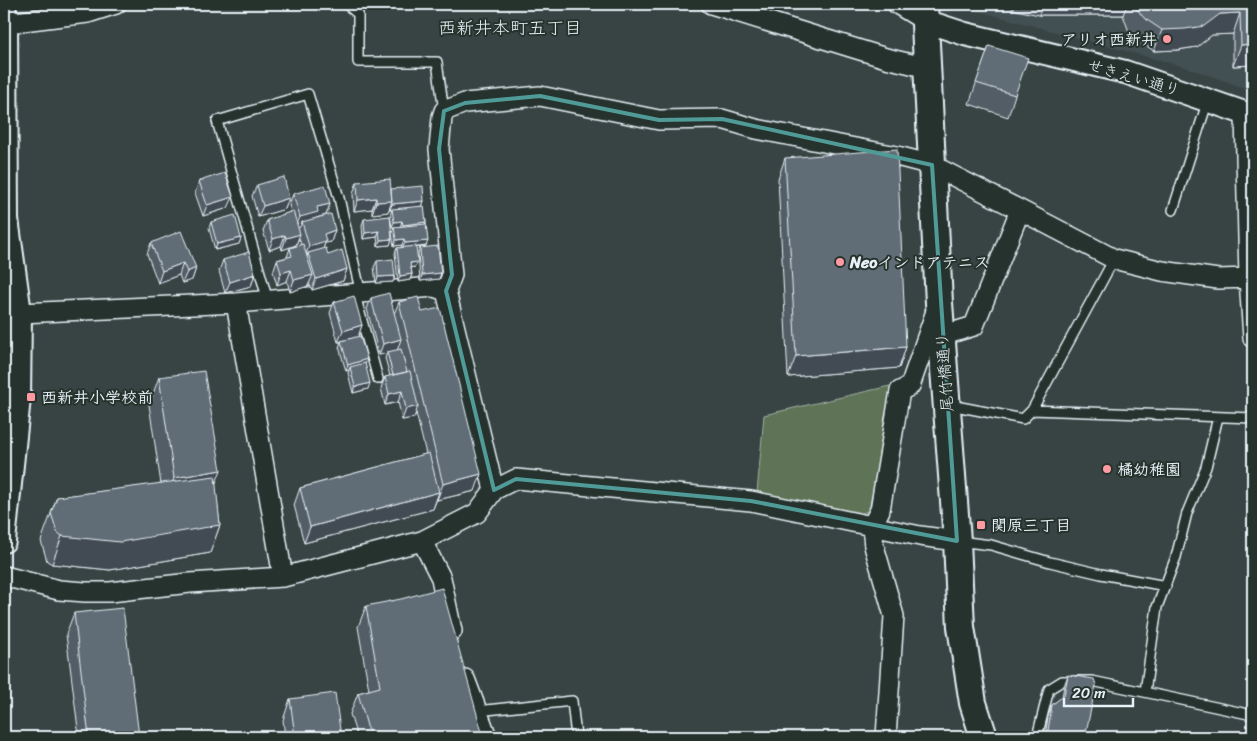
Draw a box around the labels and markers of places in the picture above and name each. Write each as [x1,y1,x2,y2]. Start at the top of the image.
place label: アリオ西新井 [1061,25,1157,54]
marker: アリオ西新井 [1161,33,1173,45]
place label: Neoインドアテニス [849,248,990,277]
marker: Neoインドアテニス [834,256,846,268]
place label: 西新井小学校前 [41,383,153,412]
marker: 西新井小学校前 [25,391,37,403]
place label: 橘幼稚園 [1117,455,1181,484]
marker: 橘幼稚園 [1101,463,1113,475]
place label: 関原三丁目 [991,511,1071,540]
marker: 関原三丁目 [975,519,987,531]

